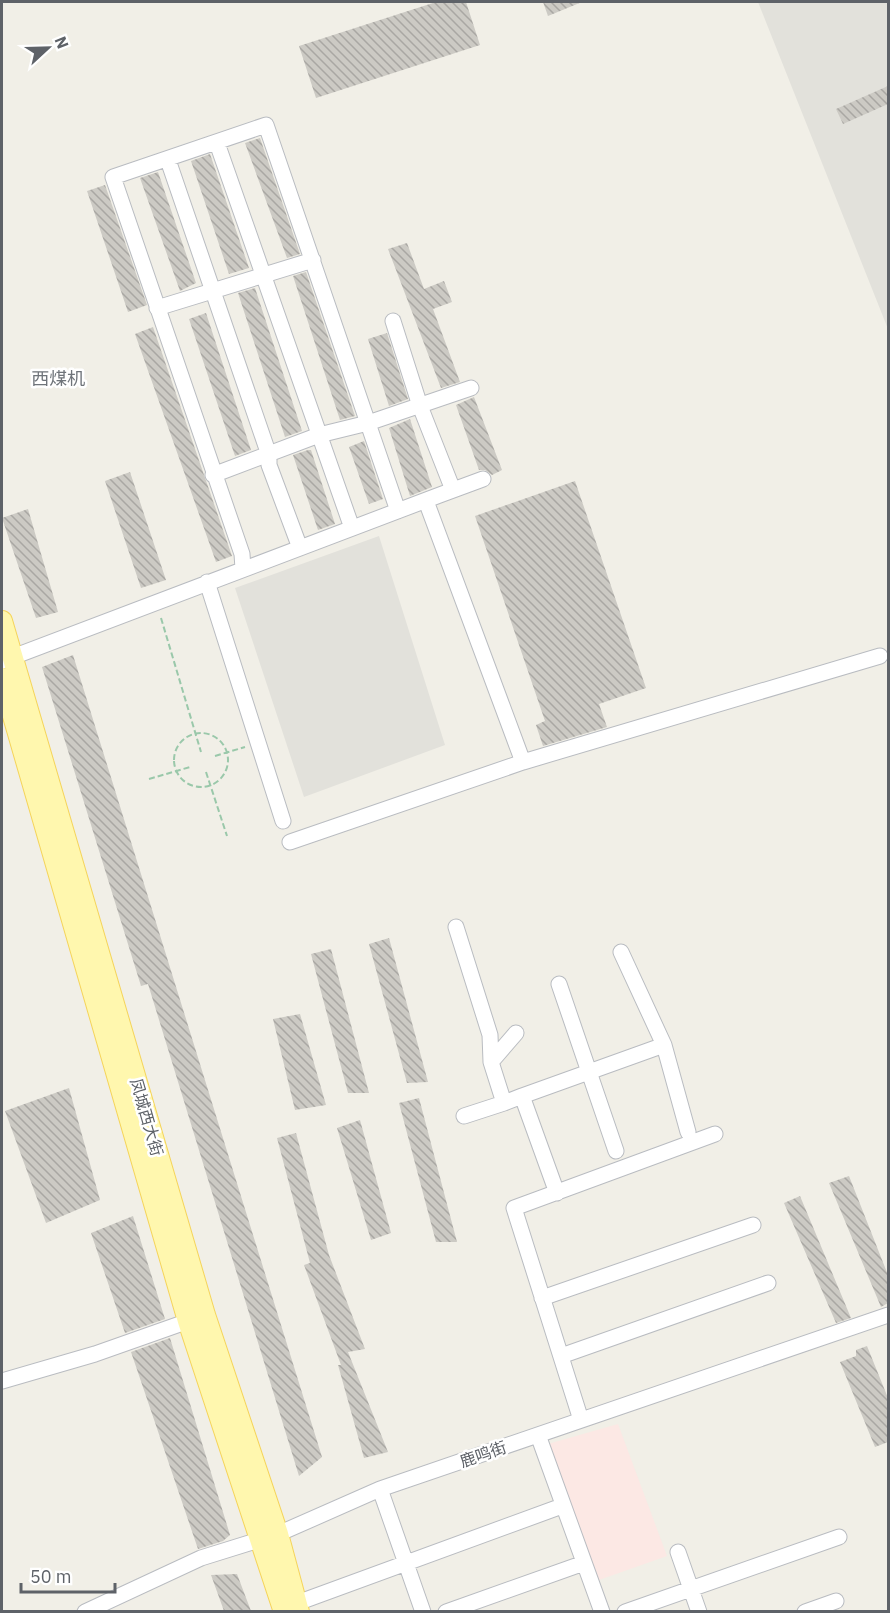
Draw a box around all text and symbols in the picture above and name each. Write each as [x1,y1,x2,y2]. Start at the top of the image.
north arrow [18,18,78,78]
text: N [50,33,73,52]
district label: 西煤机 [31,367,85,390]
street label: 凤城西大街 [126,1076,168,1158]
street label: 鹿鸣街 [457,1437,509,1471]
scale bar [21,1556,116,1594]
text: 50 m [30,1565,72,1588]

